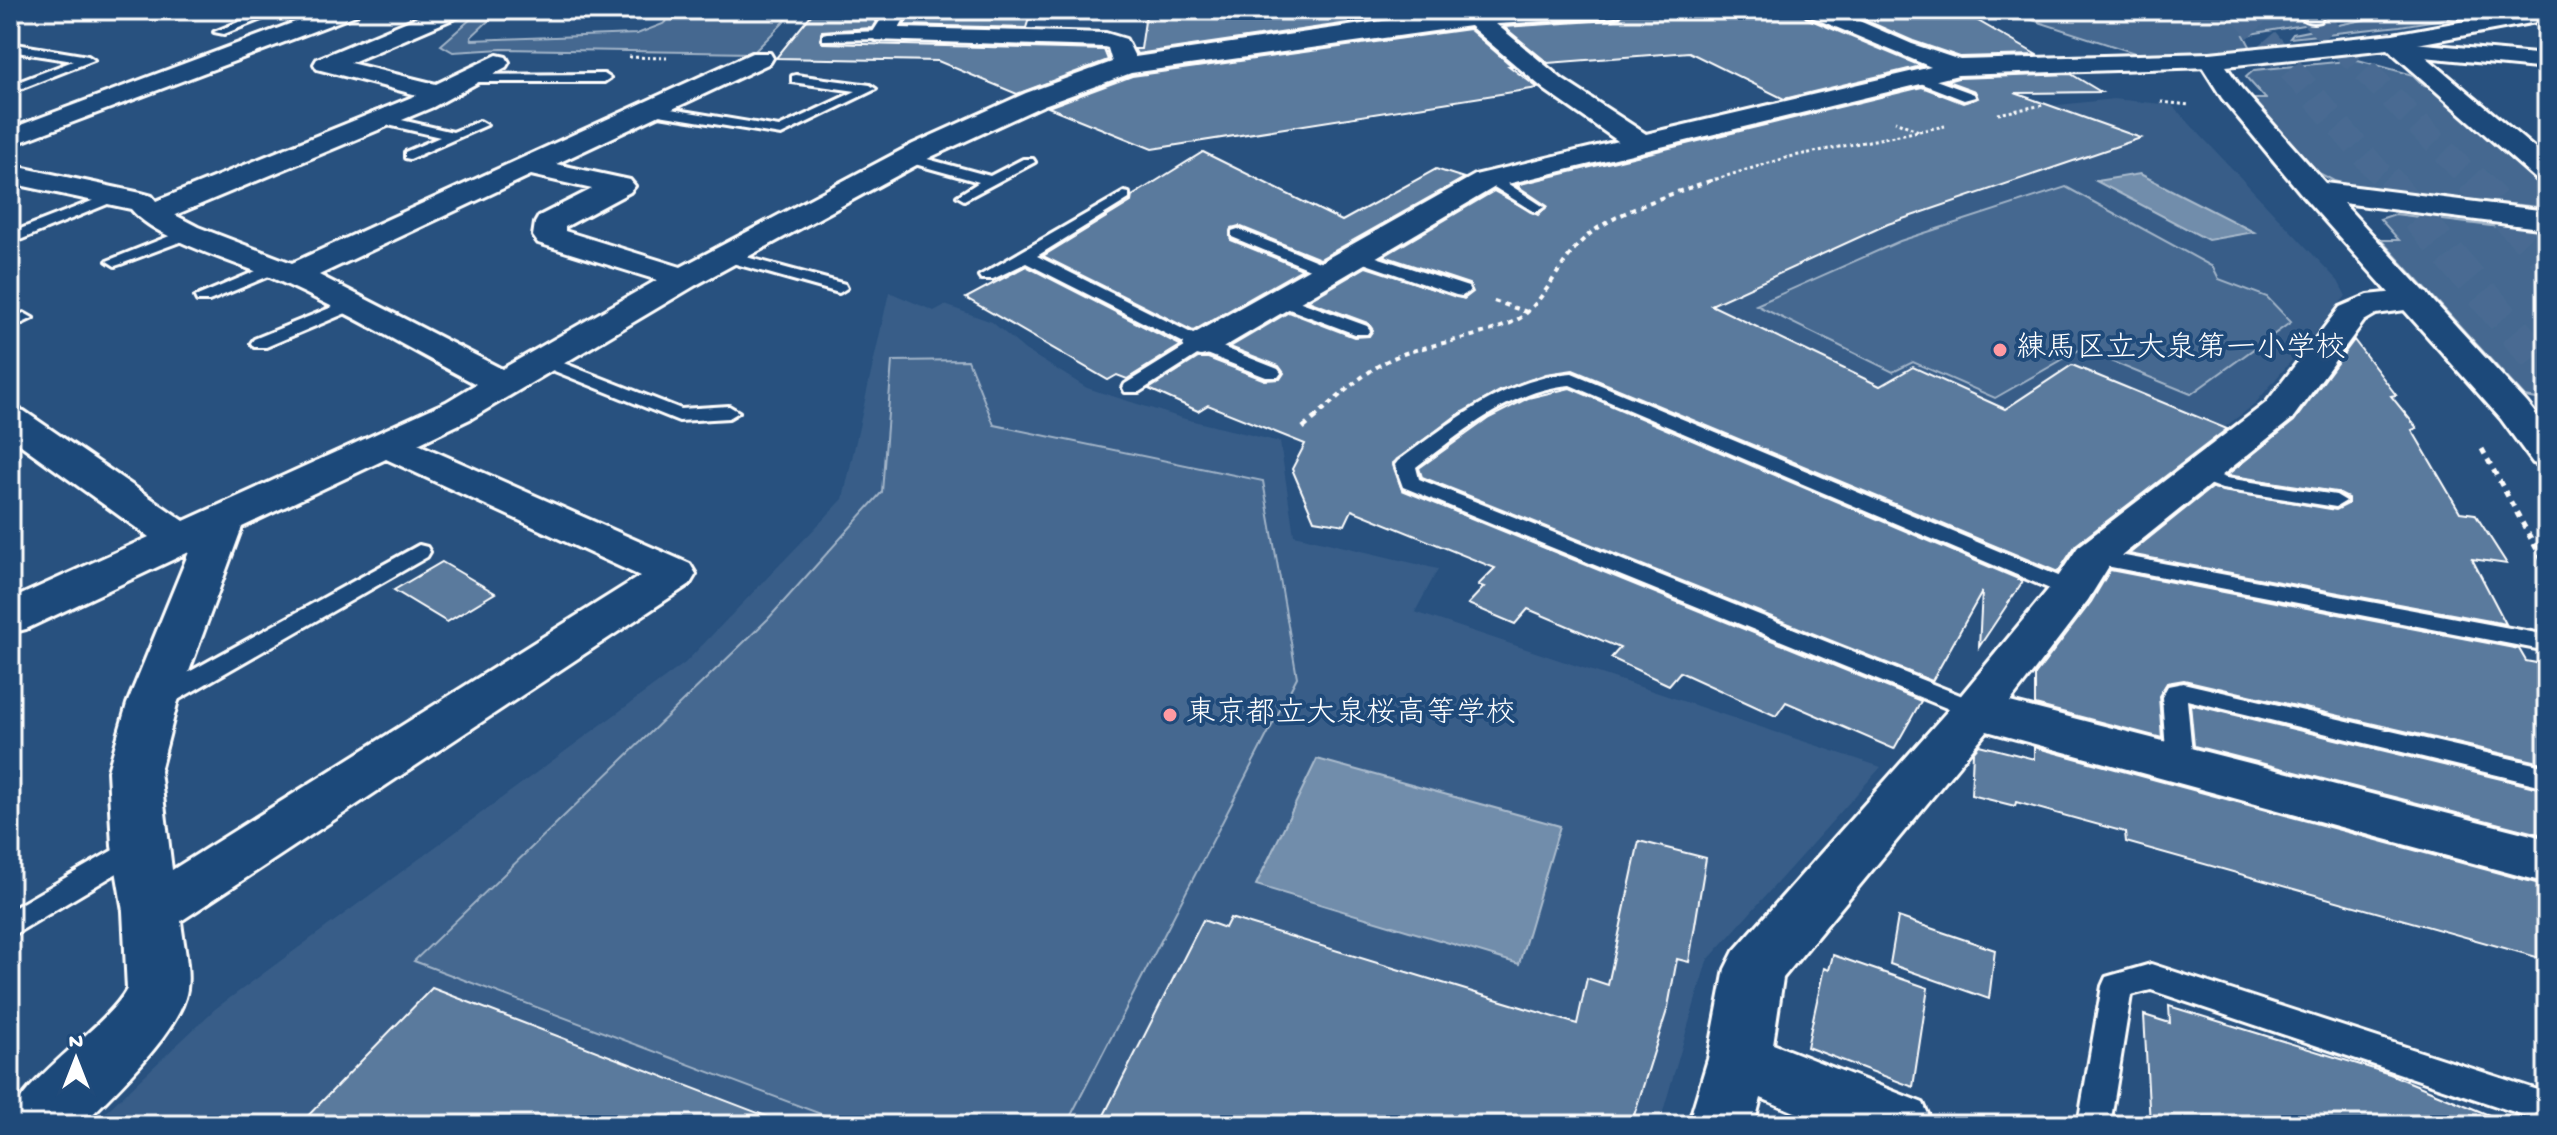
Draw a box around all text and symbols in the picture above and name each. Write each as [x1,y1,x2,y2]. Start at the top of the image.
place label: 練馬区立大泉第一小学校 [2016,331,2346,368]
marker: 練馬区立大泉第一小学校 [1991,341,2009,359]
place label: 東京都立大泉桜高等学校 [1186,696,1516,733]
marker: 東京都立大泉桜高等学校 [1161,706,1179,724]
north arrow [36,1019,116,1099]
text: N [69,1030,83,1056]

